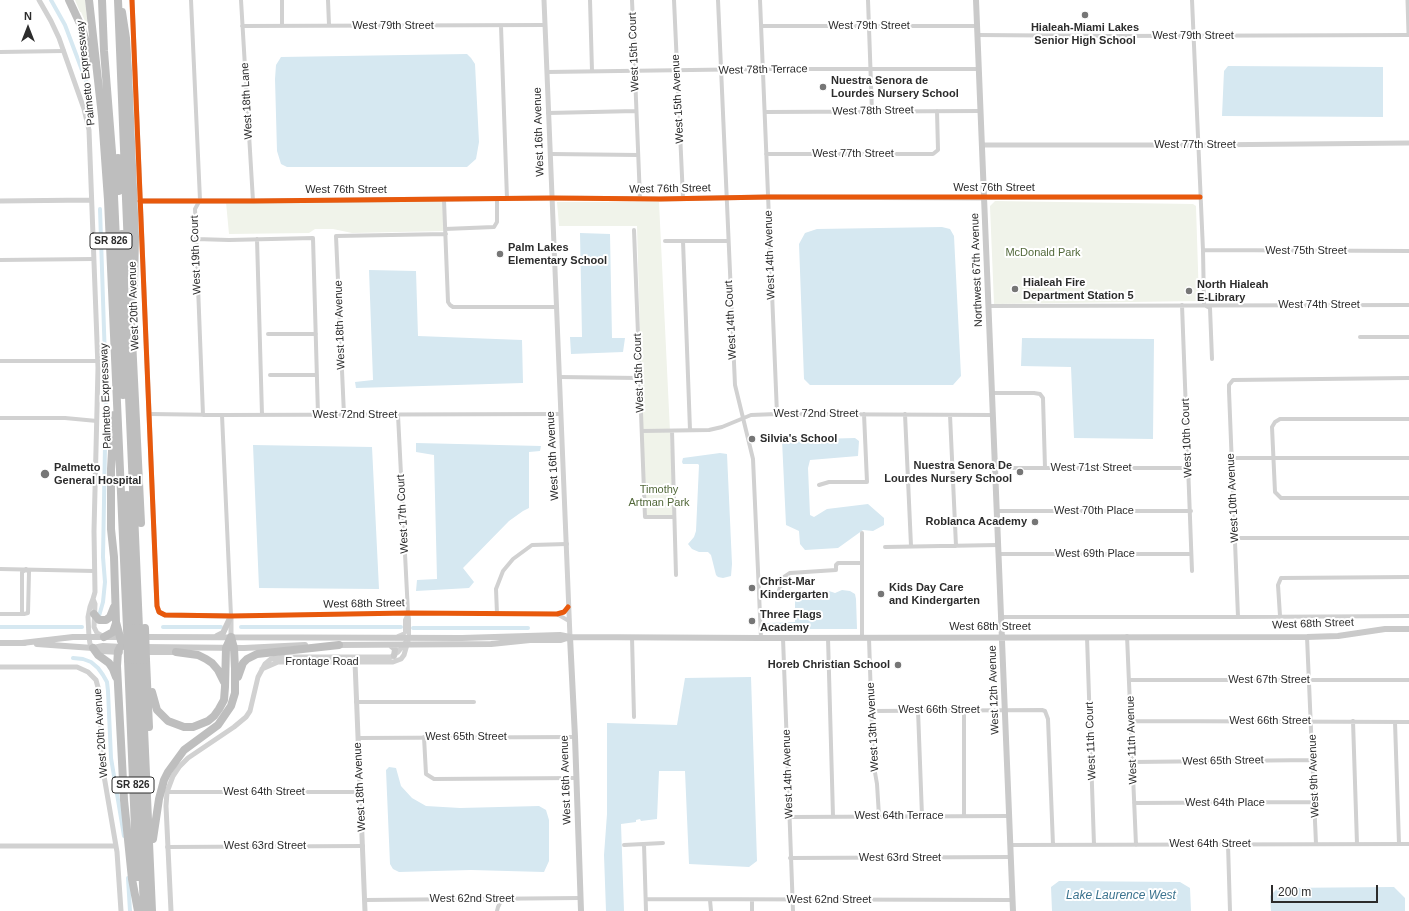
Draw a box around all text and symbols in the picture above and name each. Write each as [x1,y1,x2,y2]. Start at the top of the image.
north arrow [8,8,48,48]
text: N [24,10,32,22]
marker: Hialeah-Miami Lakes Senior High School [1080,10,1090,20]
street label: West 15th Court [626,12,642,92]
street label: West 79th Street [352,19,434,33]
street label: West 79th Street [828,19,910,33]
street label: Palmetto Expressway [74,20,98,126]
place label: Hialeah-Miami Lakes Senior High School [1031,21,1139,47]
street label: West 79th Street [1152,29,1234,43]
street label: West 15th Avenue [669,54,687,144]
street label: West 18th Lane [238,62,256,140]
street label: West 78th Terrace [718,63,808,77]
place label: Nuestra Senora de Lourdes Nursery School [831,74,959,100]
marker: Nuestra Senora de Lourdes Nursery School [818,82,828,92]
street label: West 16th Avenue [531,87,547,177]
street label: West 78th Street [832,104,914,118]
street label: West 77th Street [1154,138,1236,152]
street label: West 77th Street [812,147,894,161]
street label: West 76th Street [953,181,1035,195]
street label: West 76th Street [629,182,711,196]
street label: West 76th Street [305,183,387,197]
street label: West 14th Avenue [762,210,778,300]
street label: Northwest 67th Avenue [968,213,986,327]
street label: West 19th Court [188,215,204,295]
road number: SR 826 [90,233,132,249]
place label: Palm Lakes Elementary School [508,241,607,267]
street label: West 75th Street [1265,244,1347,258]
park label: McDonald Park [1005,246,1081,260]
marker: Palm Lakes Elementary School [495,249,505,259]
street label: West 20th Avenue [126,261,142,351]
place label: Hialeah Fire Department Station 5 [1023,276,1134,302]
place label: North Hialeah E-Library [1197,278,1269,304]
street label: West 18th Avenue [332,280,348,370]
street label: West 14th Court [722,280,740,360]
marker: Hialeah Fire Department Station 5 [1010,284,1020,294]
marker: North Hialeah E-Library [1184,286,1194,296]
street label: West 74th Street [1278,298,1360,312]
street label: West 15th Court [631,333,647,413]
street label: Palmetto Expressway [98,343,114,449]
street label: West 10th Court [1179,398,1195,478]
street label: West 72nd Street [774,407,858,421]
street label: West 72nd Street [313,408,397,422]
street label: West 16th Avenue [544,411,562,501]
place label: Silvia's School [760,432,837,446]
marker: Silvia's School [747,434,757,444]
street label: West 10th Avenue [1224,453,1242,543]
place label: Nuestra Senora De Lourdes Nursery School [884,459,1012,485]
place label: Palmetto General Hospital [54,461,141,487]
street label: West 71st Street [1050,461,1132,475]
marker: Nuestra Senora De Lourdes Nursery School [1015,467,1025,477]
marker: Palmetto General Hospital [39,468,51,480]
street label: West 17th Court [394,474,412,554]
park label: Timothy Artman Park [628,483,690,509]
street label: West 70th Place [1054,504,1134,518]
place label: Roblanca Academy [926,515,1027,529]
marker: Roblanca Academy [1030,517,1040,527]
street label: West 69th Place [1055,547,1135,561]
place label: Christ-Mar Kindergarten [760,575,828,601]
place label: Kids Day Care and Kindergarten [889,581,980,607]
marker: Christ-Mar Kindergarten [747,583,757,593]
marker: Kids Day Care and Kindergarten [876,589,886,599]
street label: West 68th Street [323,597,405,611]
place label: Three Flags Academy [760,608,822,634]
marker: Three Flags Academy [747,616,757,626]
street label: West 68th Street [1272,616,1354,632]
street label: West 68th Street [949,620,1031,634]
street label: West 12th Avenue [986,645,1002,735]
street label: Frontage Road [285,655,359,669]
place label: Horeb Christian School [768,658,890,672]
marker: Horeb Christian School [893,660,903,670]
street label: West 67th Street [1228,673,1310,687]
street label: West 13th Avenue [864,682,882,772]
street label: West 20th Avenue [91,688,111,778]
street label: West 11th Avenue [1124,695,1140,785]
street label: West 11th Court [1083,702,1099,780]
street label: West 66th Street [898,703,980,717]
street label: West 66th Street [1229,714,1311,728]
street label: West 14th Avenue [780,729,796,819]
street label: West 65th Street [425,730,507,744]
street label: West 9th Avenue [1306,734,1322,818]
street label: West 16th Avenue [558,735,574,825]
street label: West 18th Avenue [351,742,369,832]
street label: West 65th Street [1182,754,1264,768]
road number: SR 826 [112,777,154,793]
street label: West 64th Street [223,785,305,799]
street label: West 64th Place [1185,796,1265,810]
street label: West 64th Terrace [854,809,944,823]
street label: West 64th Street [1169,837,1251,851]
street label: West 63rd Street [224,839,306,853]
street label: West 63rd Street [859,851,941,865]
scale bar [1273,877,1380,903]
text: 200 m [1278,885,1311,899]
water label: Lake Laurence West [1066,889,1176,903]
street label: West 62nd Street [430,892,514,906]
street label: West 62nd Street [787,893,871,907]

